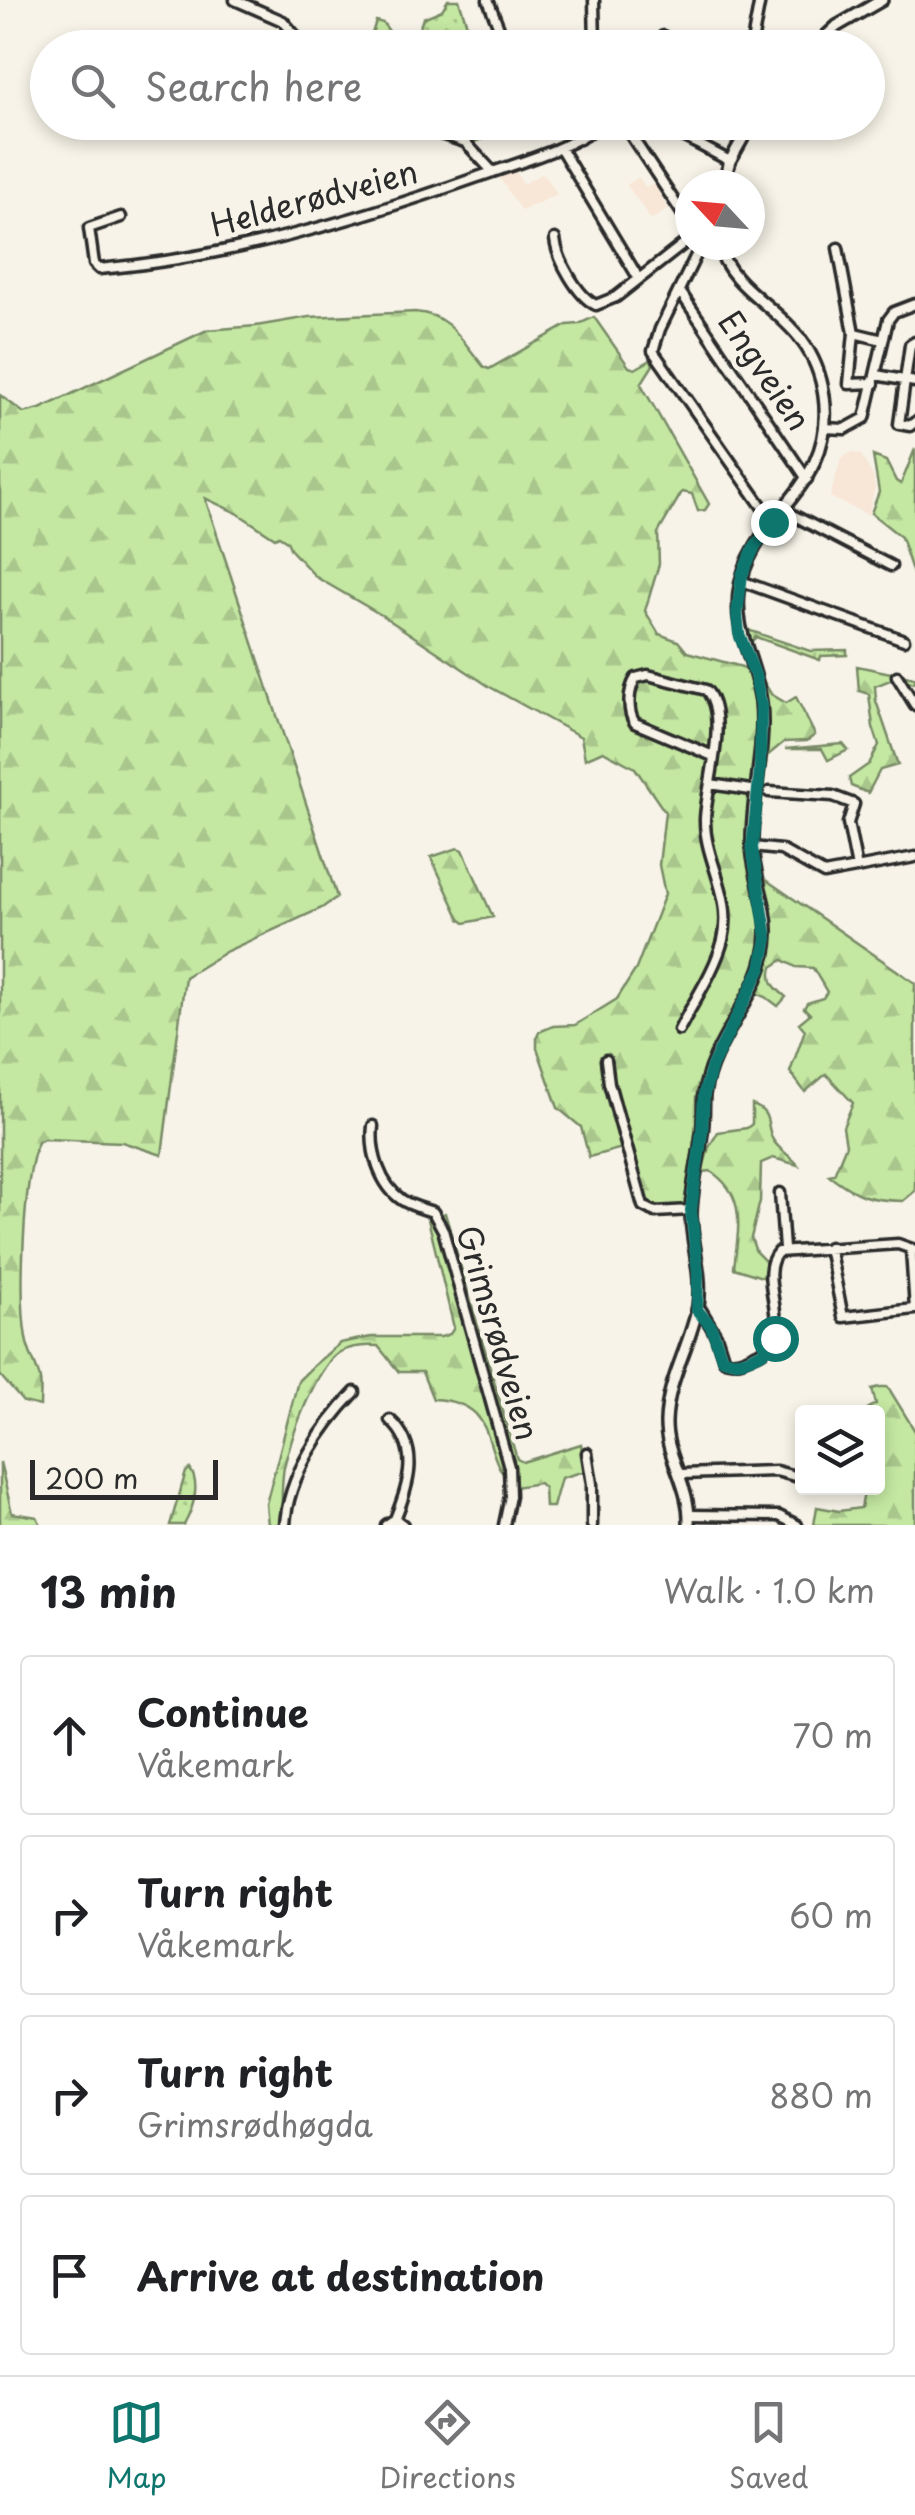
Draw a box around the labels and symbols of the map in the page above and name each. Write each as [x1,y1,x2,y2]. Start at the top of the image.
street label: Helderødveien [204,146,423,248]
north arrow [675,170,765,260]
street label: Engveien [708,300,824,440]
route end [751,500,797,546]
street label: Grimsrødveien [445,1219,553,1446]
route start [753,1316,799,1362]
scale bar [30,1455,218,1500]

